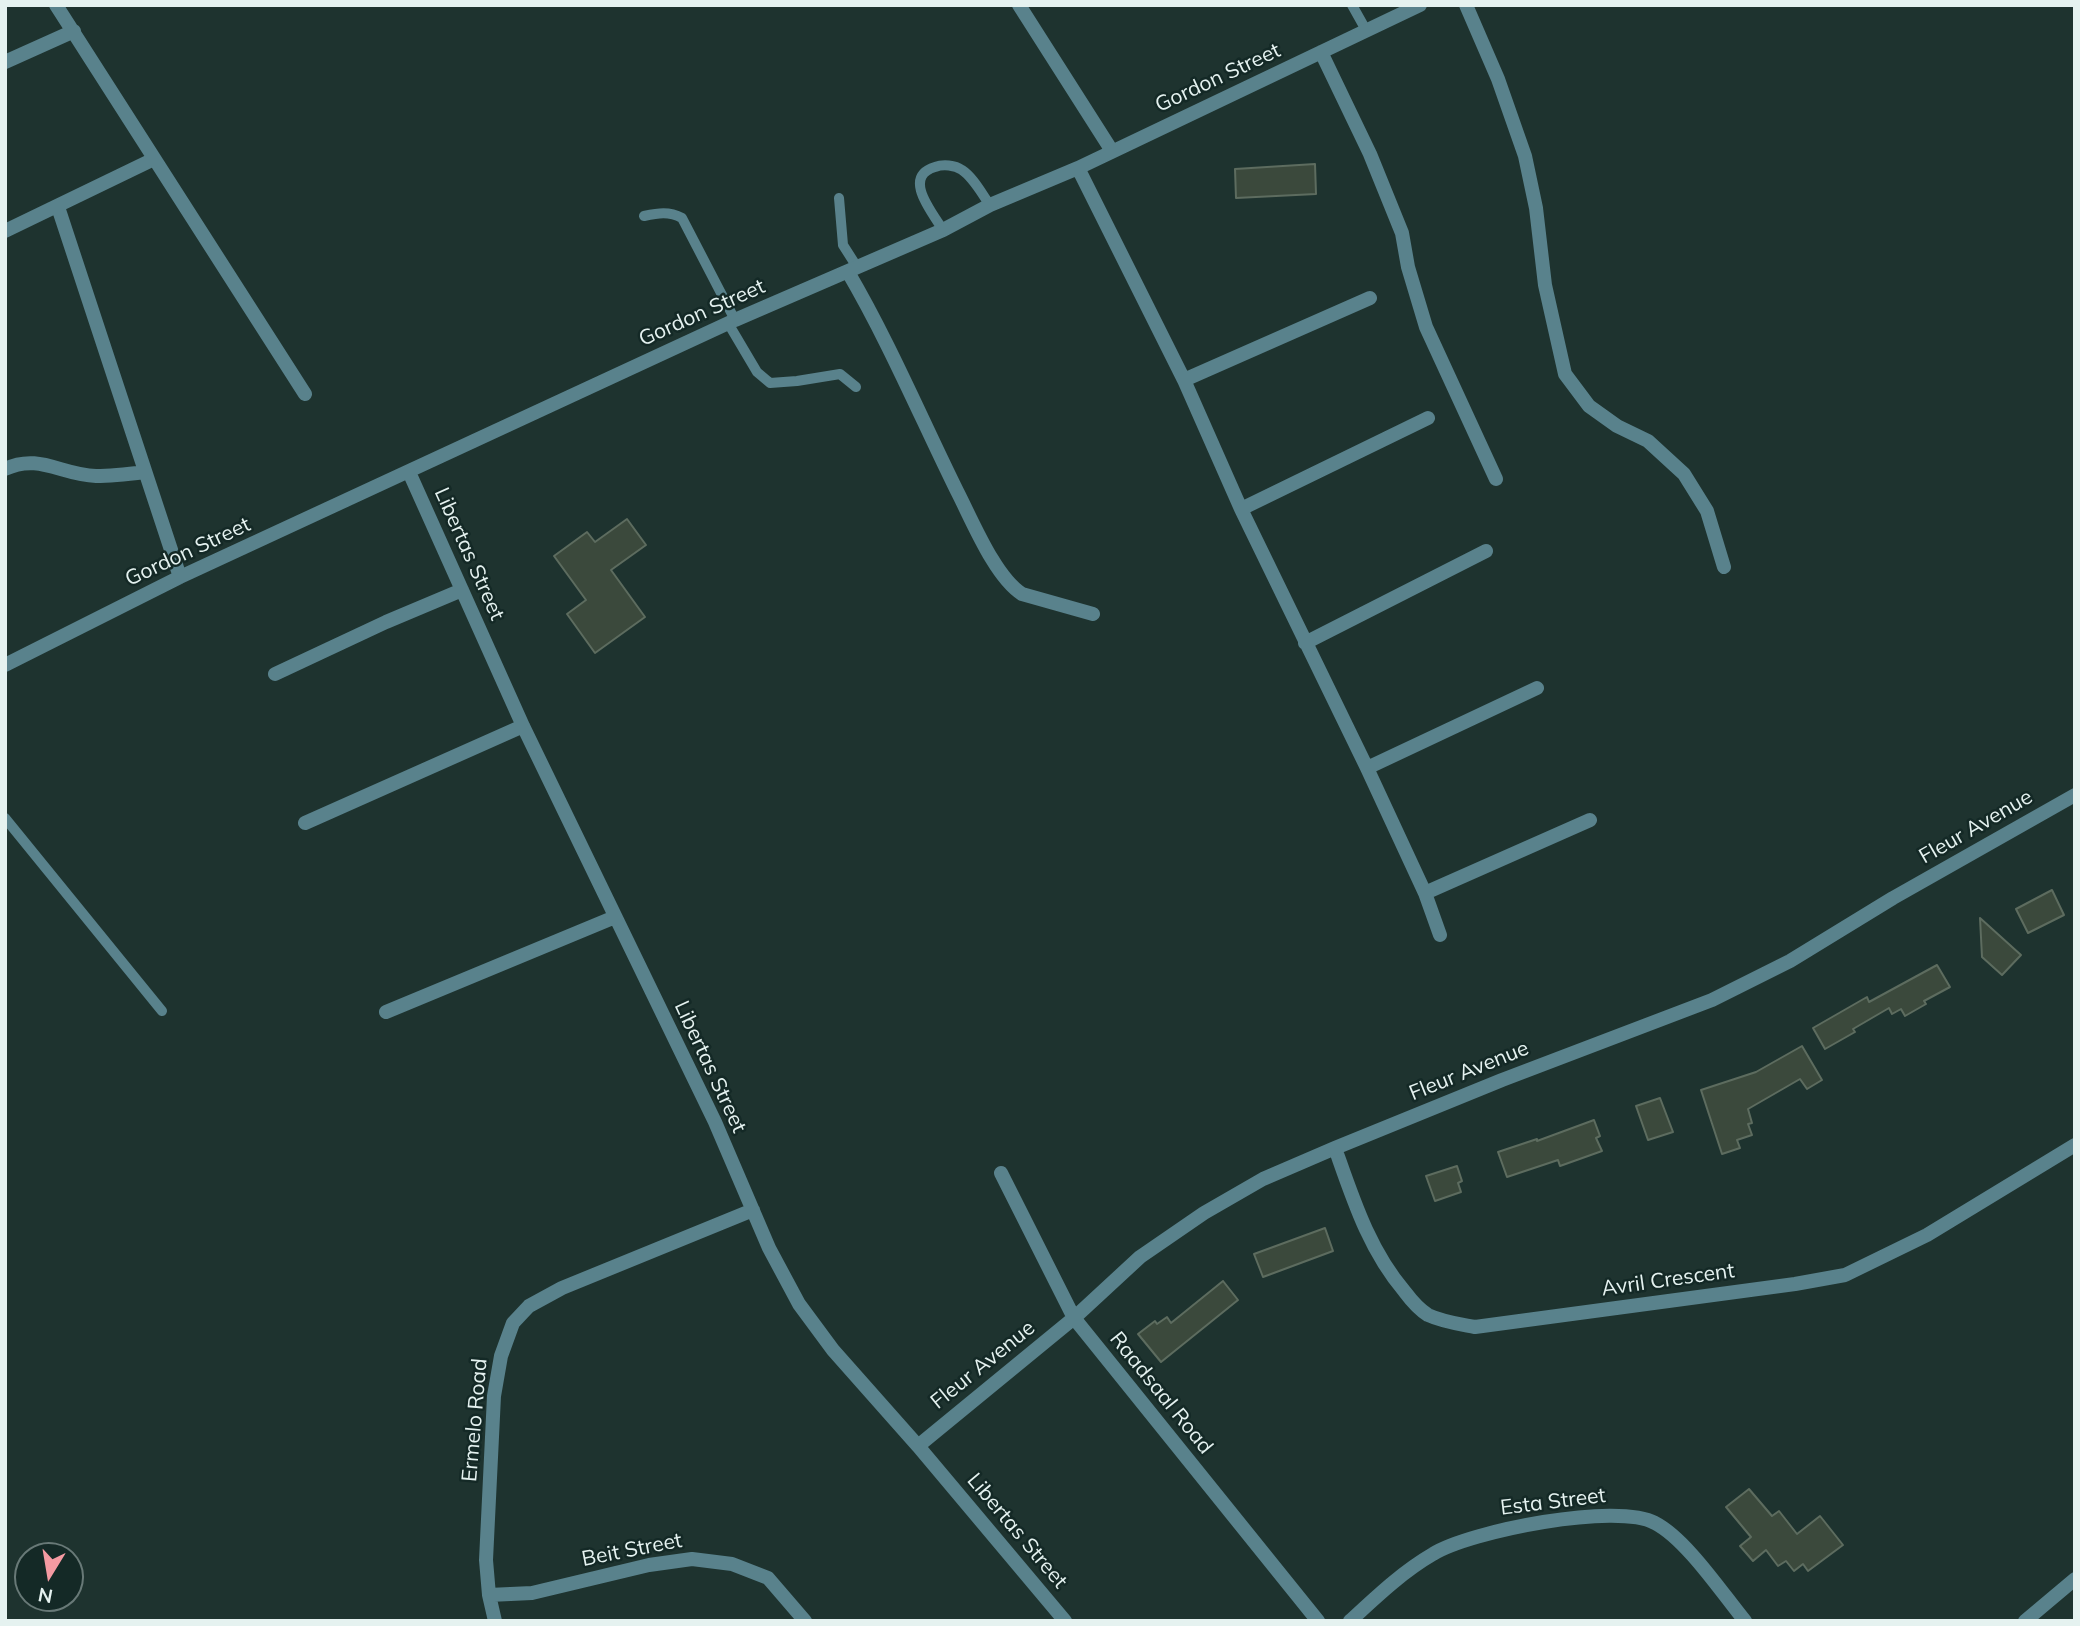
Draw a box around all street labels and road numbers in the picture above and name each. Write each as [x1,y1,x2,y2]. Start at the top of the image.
street label: Gordon Street [1151,38,1285,118]
street label: Gordon Street [635,274,769,352]
street label: Libertas Street [428,484,510,624]
street label: Gordon Street [121,512,255,592]
street label: Fleur Avenue [1915,784,2037,870]
street label: Libertas Street [668,997,752,1137]
street label: Fleur Avenue [1406,1036,1532,1106]
street label: Avril Crescent [1600,1258,1736,1302]
street label: Fleur Avenue [926,1315,1040,1415]
street label: Raadsaal Road [1104,1327,1218,1459]
street label: Ermelo Road [457,1357,493,1483]
street label: Libertas Street [962,1468,1072,1594]
street label: Esta Street [1499,1483,1607,1521]
street label: Beit Street [580,1528,684,1572]

